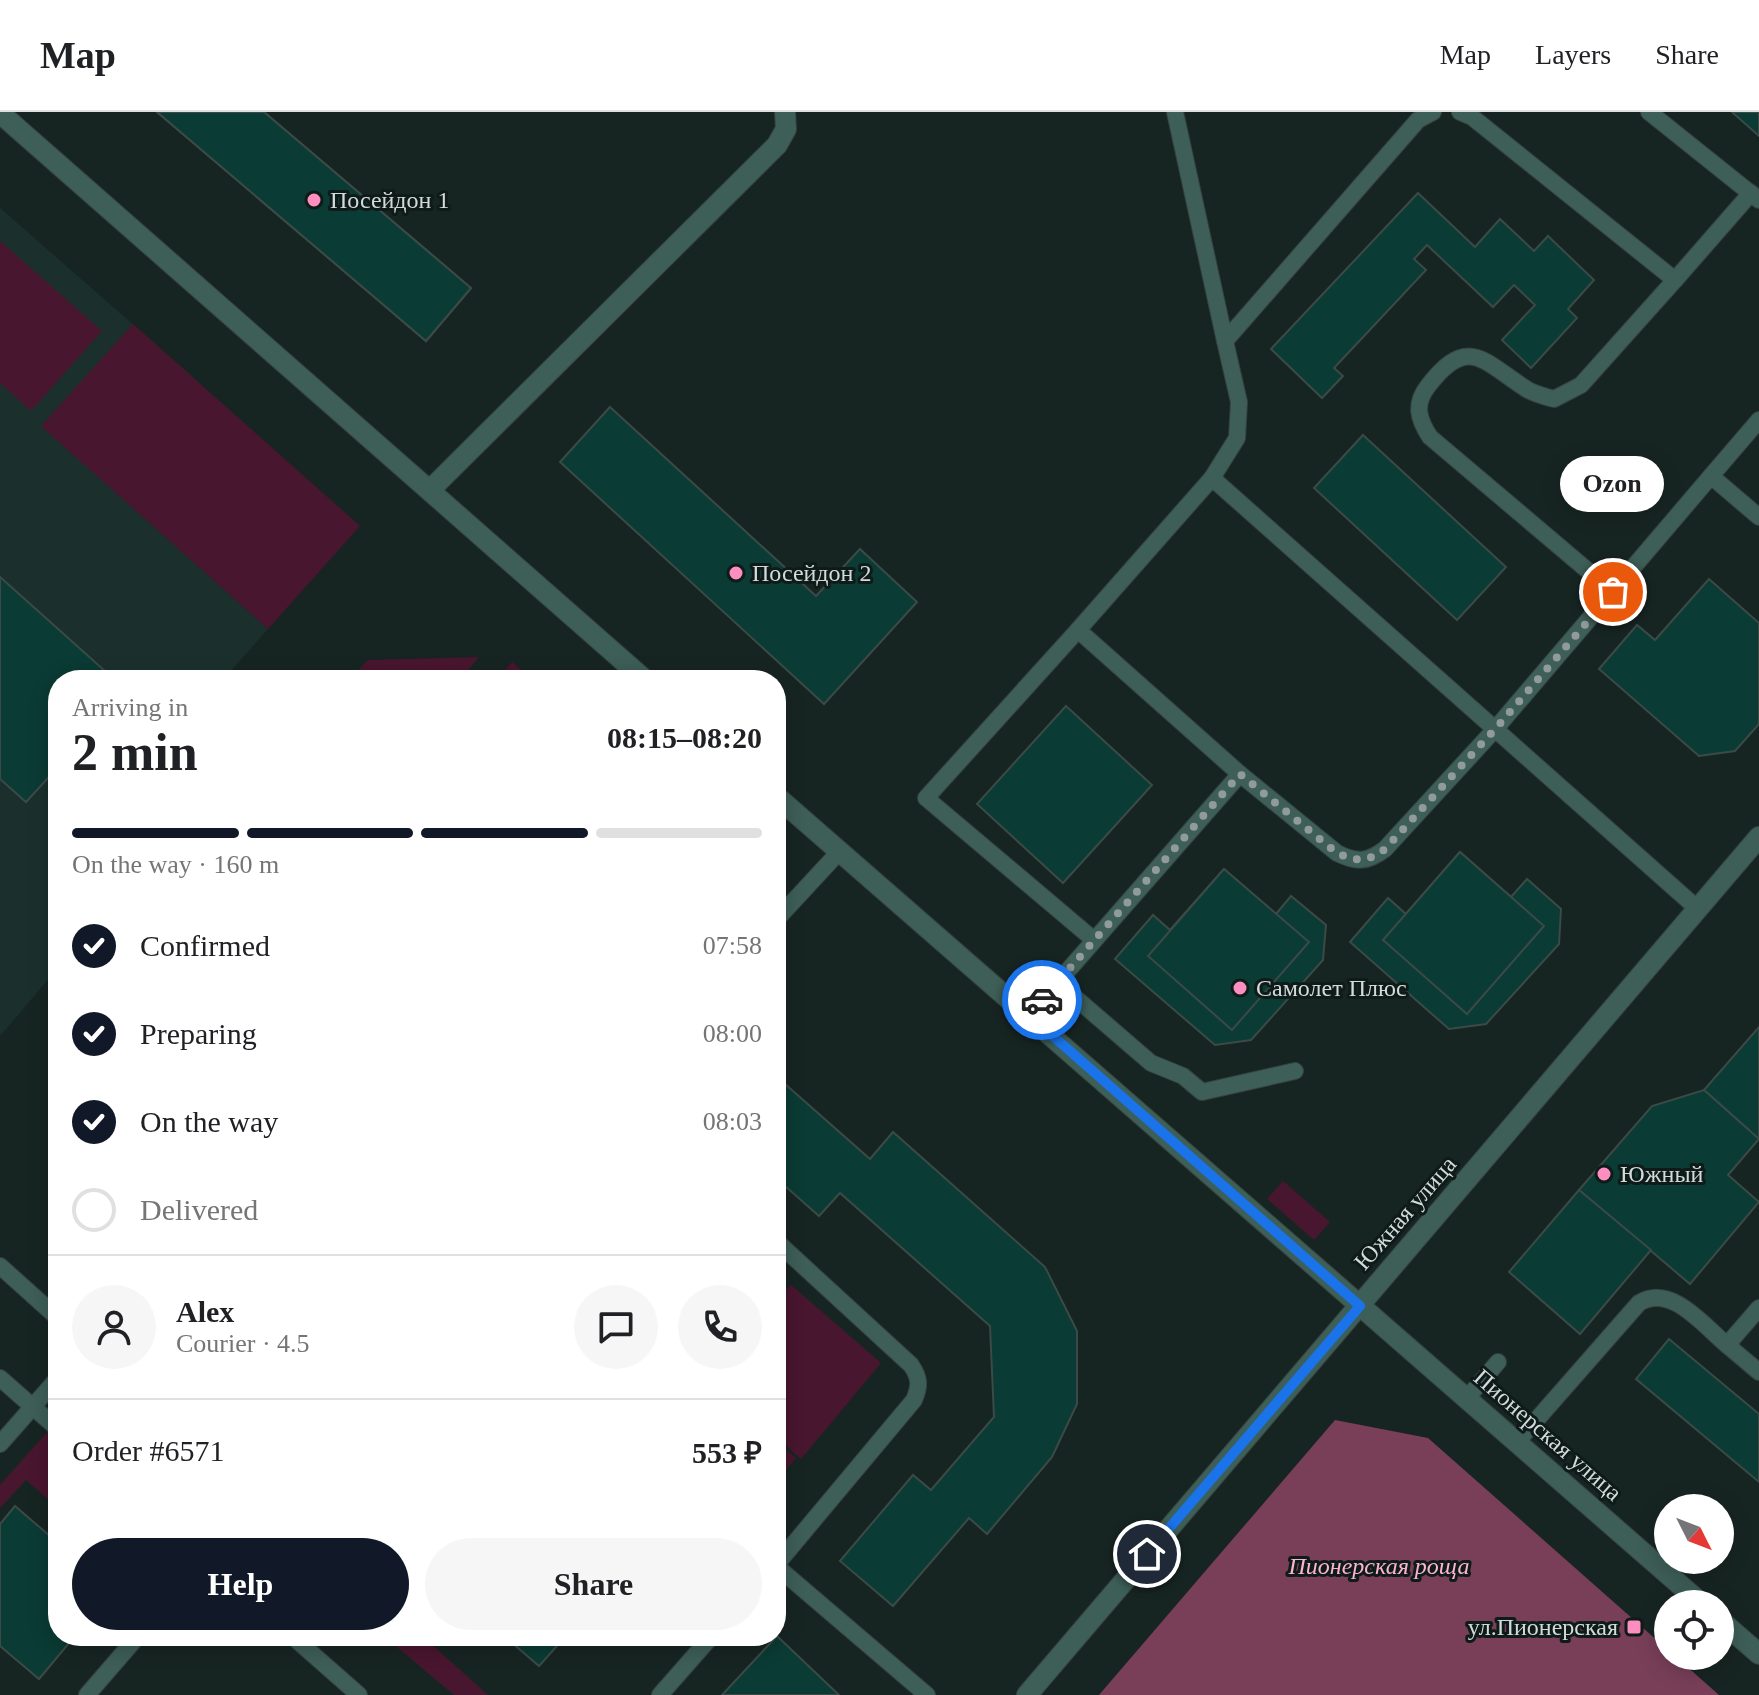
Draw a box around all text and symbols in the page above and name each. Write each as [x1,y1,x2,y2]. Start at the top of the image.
text: Map [40,34,116,76]
text: Map [1440,39,1491,70]
text: Layers [1535,39,1611,70]
text: Share [1655,39,1719,70]
place label: Посейдон 1 [330,187,449,213]
marker: Посейдон 1 [305,191,323,209]
callout: Ozon [1561,456,1665,512]
text: Ozon [1582,469,1642,498]
pin [1579,558,1647,626]
place label: Посейдон 2 [752,560,871,586]
marker: Посейдон 2 [727,564,745,582]
icon: bag [1591,570,1635,614]
text: Arriving in [72,693,188,722]
text: 08:15–08:20 [607,721,762,754]
text: 2 min [72,724,198,781]
text: On the way · 160 m [72,850,279,879]
icon: check [72,924,116,968]
text: Confirmed [140,929,270,962]
text: 07:58 [703,931,762,960]
courier [1002,960,1082,1040]
place label: Самолет Плюс [1256,975,1407,1001]
icon: car [1020,978,1064,1022]
marker: Самолет Плюс [1231,979,1249,997]
icon: check [72,1012,116,1056]
text: Preparing [140,1017,257,1050]
text: 08:00 [703,1019,762,1048]
icon: check [72,1100,116,1144]
text: On the way [140,1105,278,1138]
text: 08:03 [703,1107,762,1136]
street label: Южная улица [1349,1151,1461,1275]
place label: Южный [1620,1161,1704,1187]
marker: Южный [1595,1165,1613,1183]
text: Delivered [140,1193,258,1226]
button: person [72,1285,156,1369]
button: chat [574,1285,658,1369]
button: phone [678,1285,762,1369]
text: Alex [176,1295,234,1328]
text: Courier · 4.5 [176,1329,310,1358]
street label: Пионерская улица [1469,1364,1627,1506]
text: Order #6571 [72,1434,224,1467]
text: 553 ₽ [692,1436,762,1469]
north arrow [1654,1494,1734,1574]
map controls [1654,1494,1734,1670]
pin [1113,1520,1181,1588]
icon: home [1125,1532,1169,1576]
button: Help [72,1538,409,1630]
button: Share [425,1538,762,1630]
park label: Пионерская роща [1287,1553,1470,1579]
button: locate [1654,1590,1734,1670]
place label: ул.Пионерская [1468,1614,1618,1640]
marker: ул.Пионерская [1625,1618,1643,1636]

